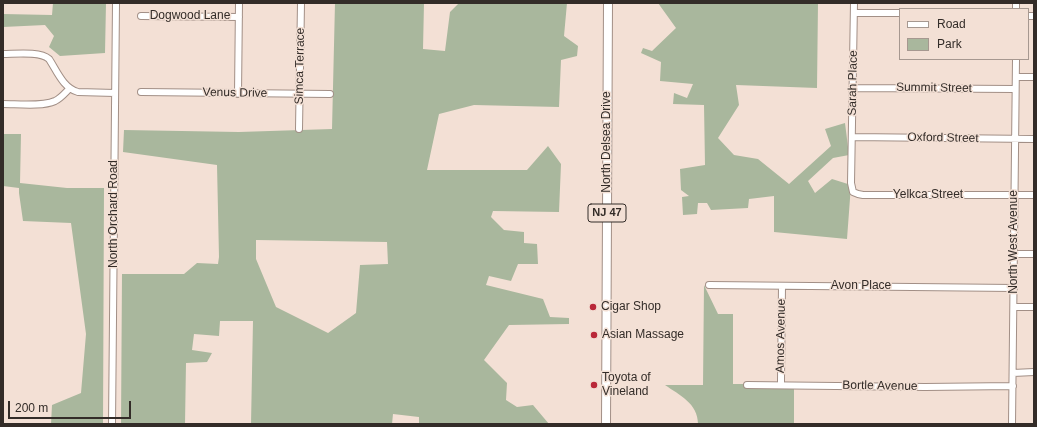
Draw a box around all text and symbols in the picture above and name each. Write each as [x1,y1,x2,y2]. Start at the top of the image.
legend [899,8,1029,60]
street label: Dogwood Lane [150,9,230,23]
text: Road [937,17,966,31]
street label: Simca Terrace [292,28,308,104]
text: Park [937,37,962,51]
street label: Sarah Place [845,50,861,116]
street label: Summit Street [896,80,972,96]
street label: Venus Drive [203,85,267,101]
street label: North Delsea Drive [600,91,614,193]
street label: Oxford Street [907,130,979,146]
street label: North Orchard Road [107,160,121,268]
street label: Yelkca Street [893,188,963,202]
street label: North West Avenue [1007,190,1021,294]
road number: NJ 47 [588,204,626,222]
street label: Avon Place [831,279,891,293]
street label: Amos Avenue [773,299,789,373]
place label: Cigar Shop [601,300,661,314]
marker: Cigar Shop [588,302,598,312]
place label: Asian Massage [602,328,684,342]
marker: Asian Massage [589,330,599,340]
place label: Toyota of Vineland [602,371,651,399]
street label: Bortle Avenue [842,378,918,394]
marker: Toyota of Vineland [589,380,599,390]
scale bar [10,393,133,419]
text: 200 m [15,401,48,415]

